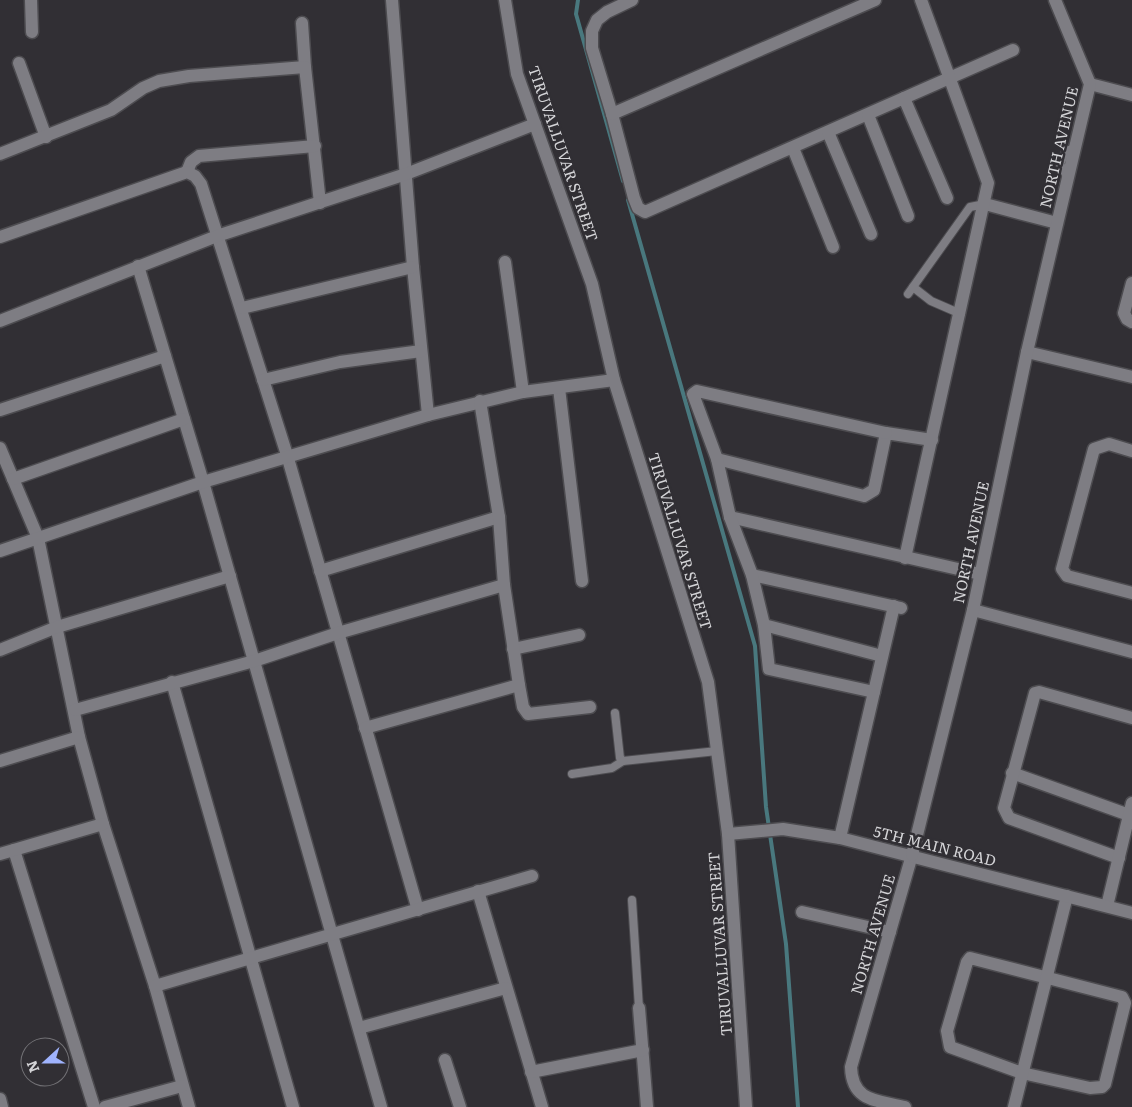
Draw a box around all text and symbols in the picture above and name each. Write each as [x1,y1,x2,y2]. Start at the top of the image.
street label: TIRUVALLUVAR STREET [523,62,605,244]
street label: NORTH AVENUE [1033,84,1083,210]
street label: TIRUVALLUVAR STREET [643,449,719,633]
street label: NORTH AVENUE [946,479,994,605]
street label: 5TH MAIN ROAD [871,819,999,871]
street label: TIRUVALLUVAR STREET [701,851,737,1037]
street label: NORTH AVENUE [844,871,900,997]
north arrow [20,1037,70,1087]
text: N [20,1058,43,1076]

